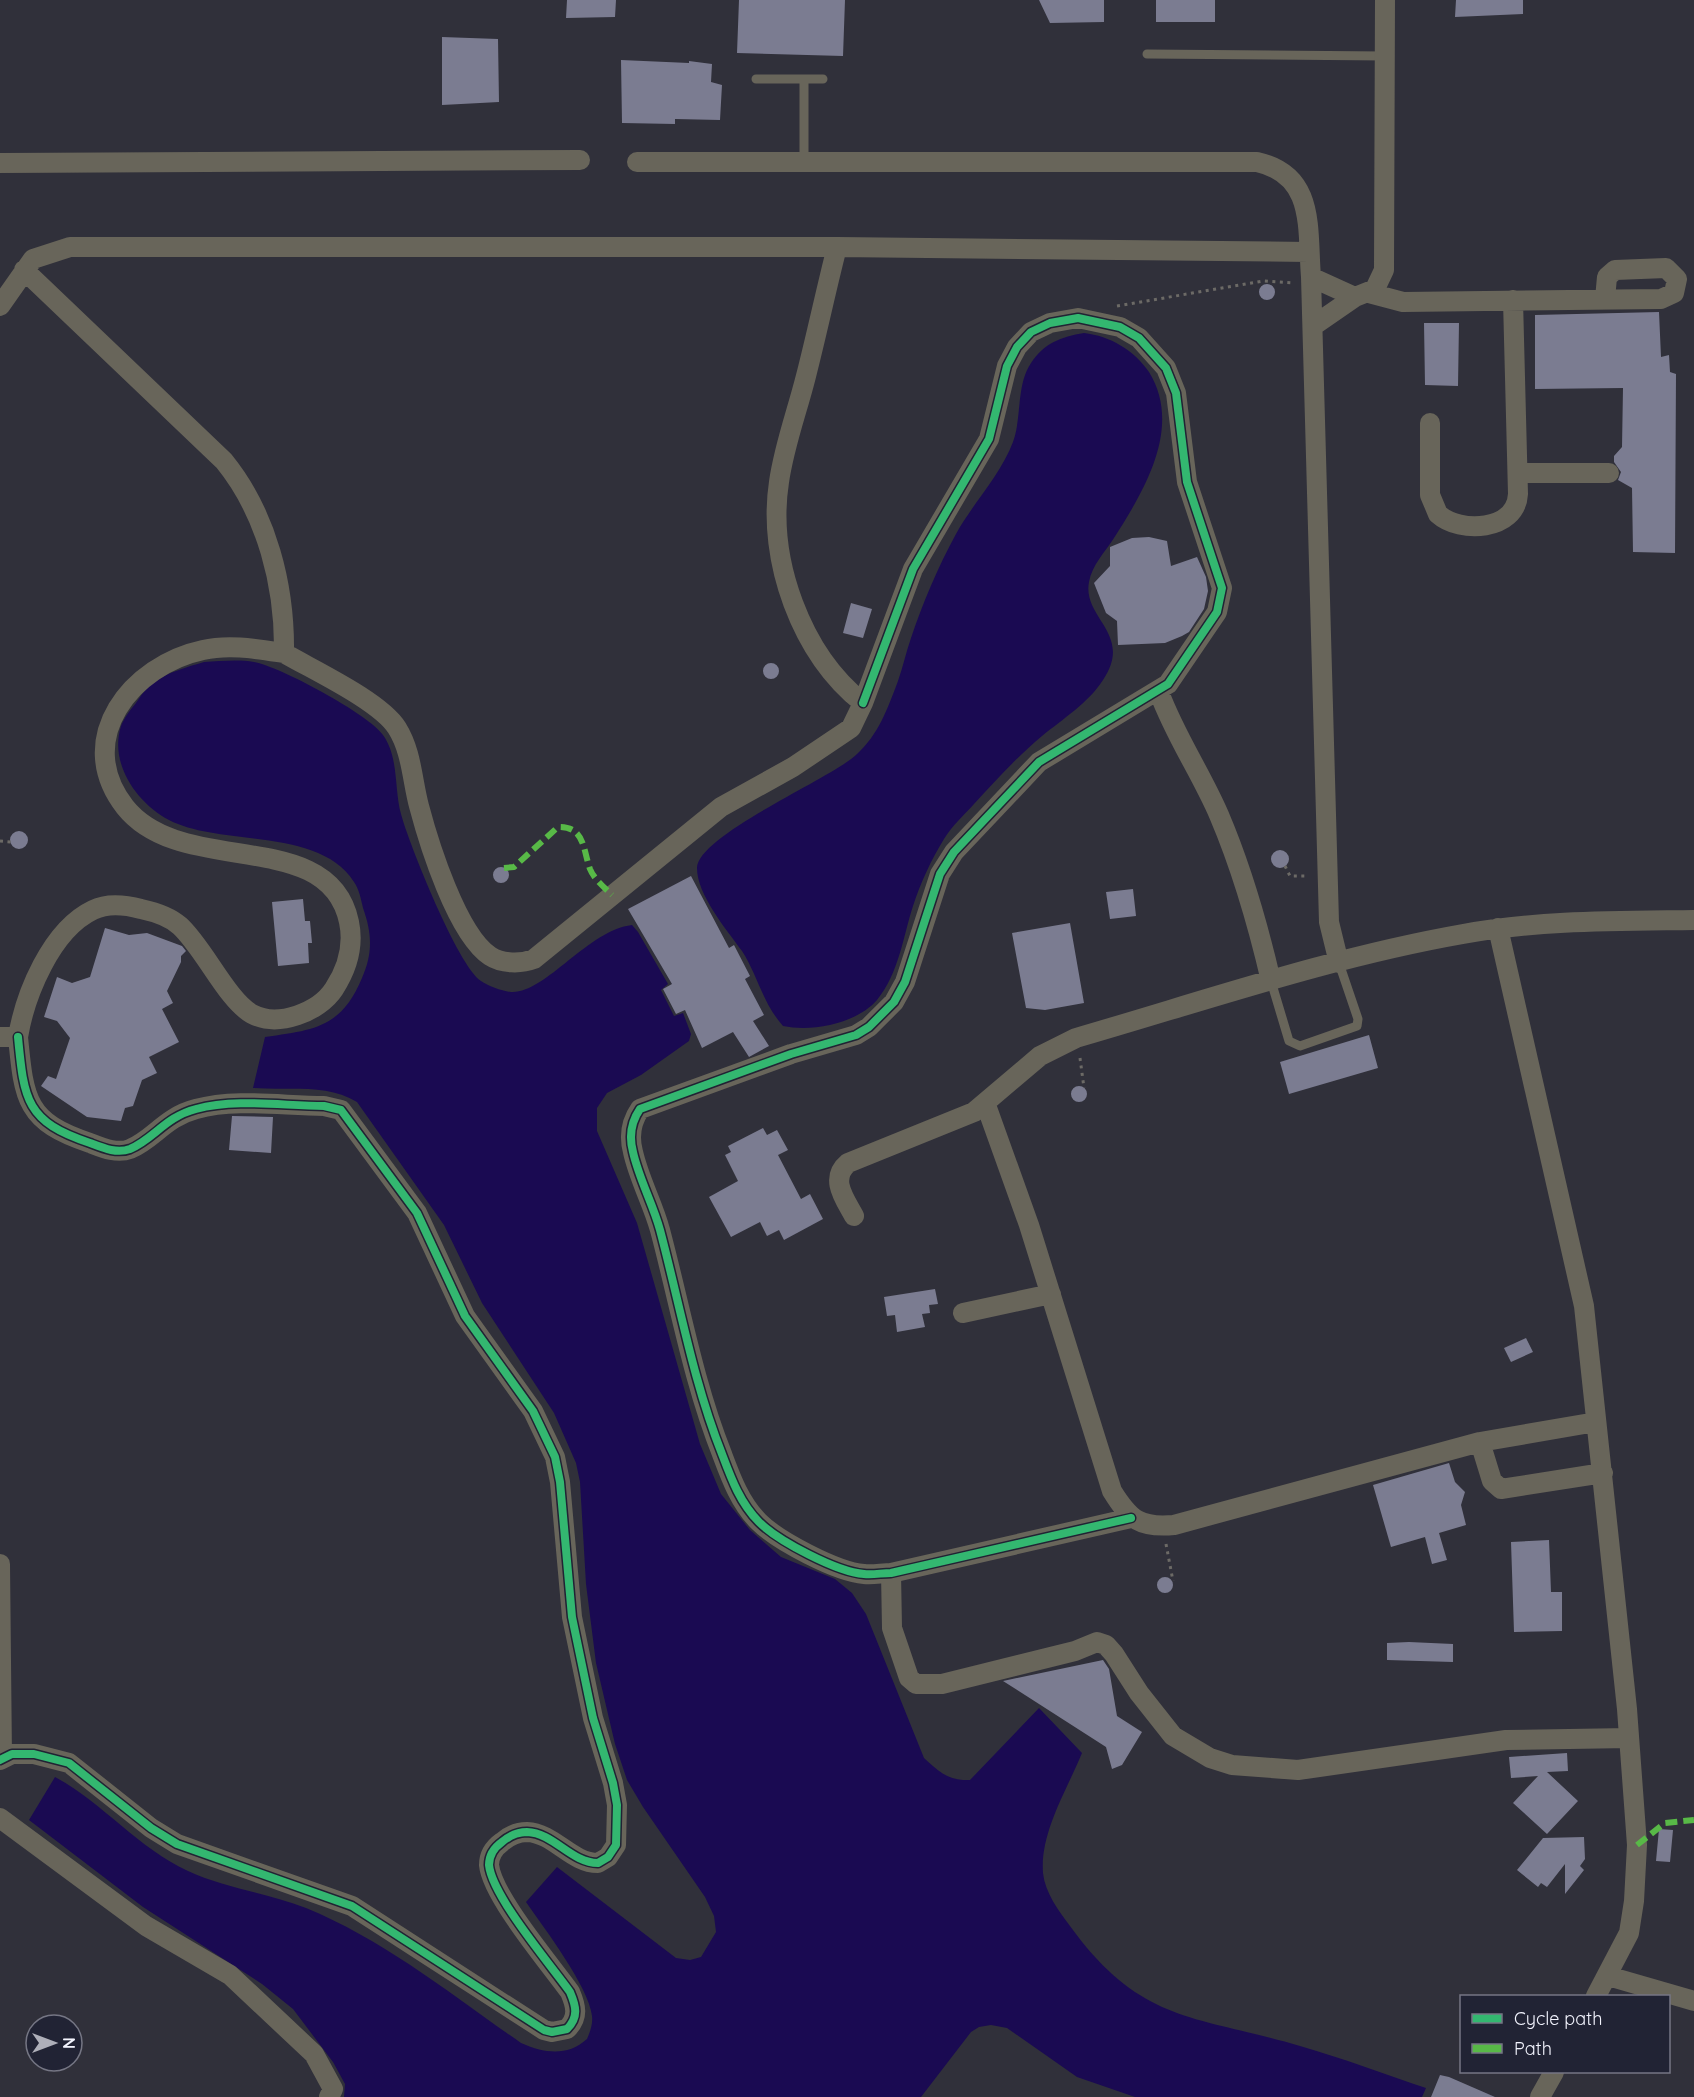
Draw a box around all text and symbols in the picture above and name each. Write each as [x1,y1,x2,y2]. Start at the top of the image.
legend [1460,1995,1670,2073]
text: Cycle path [1514,2007,1602,2030]
north arrow [24,2013,84,2073]
text: N [59,2037,79,2049]
text: Path [1514,2037,1552,2060]

